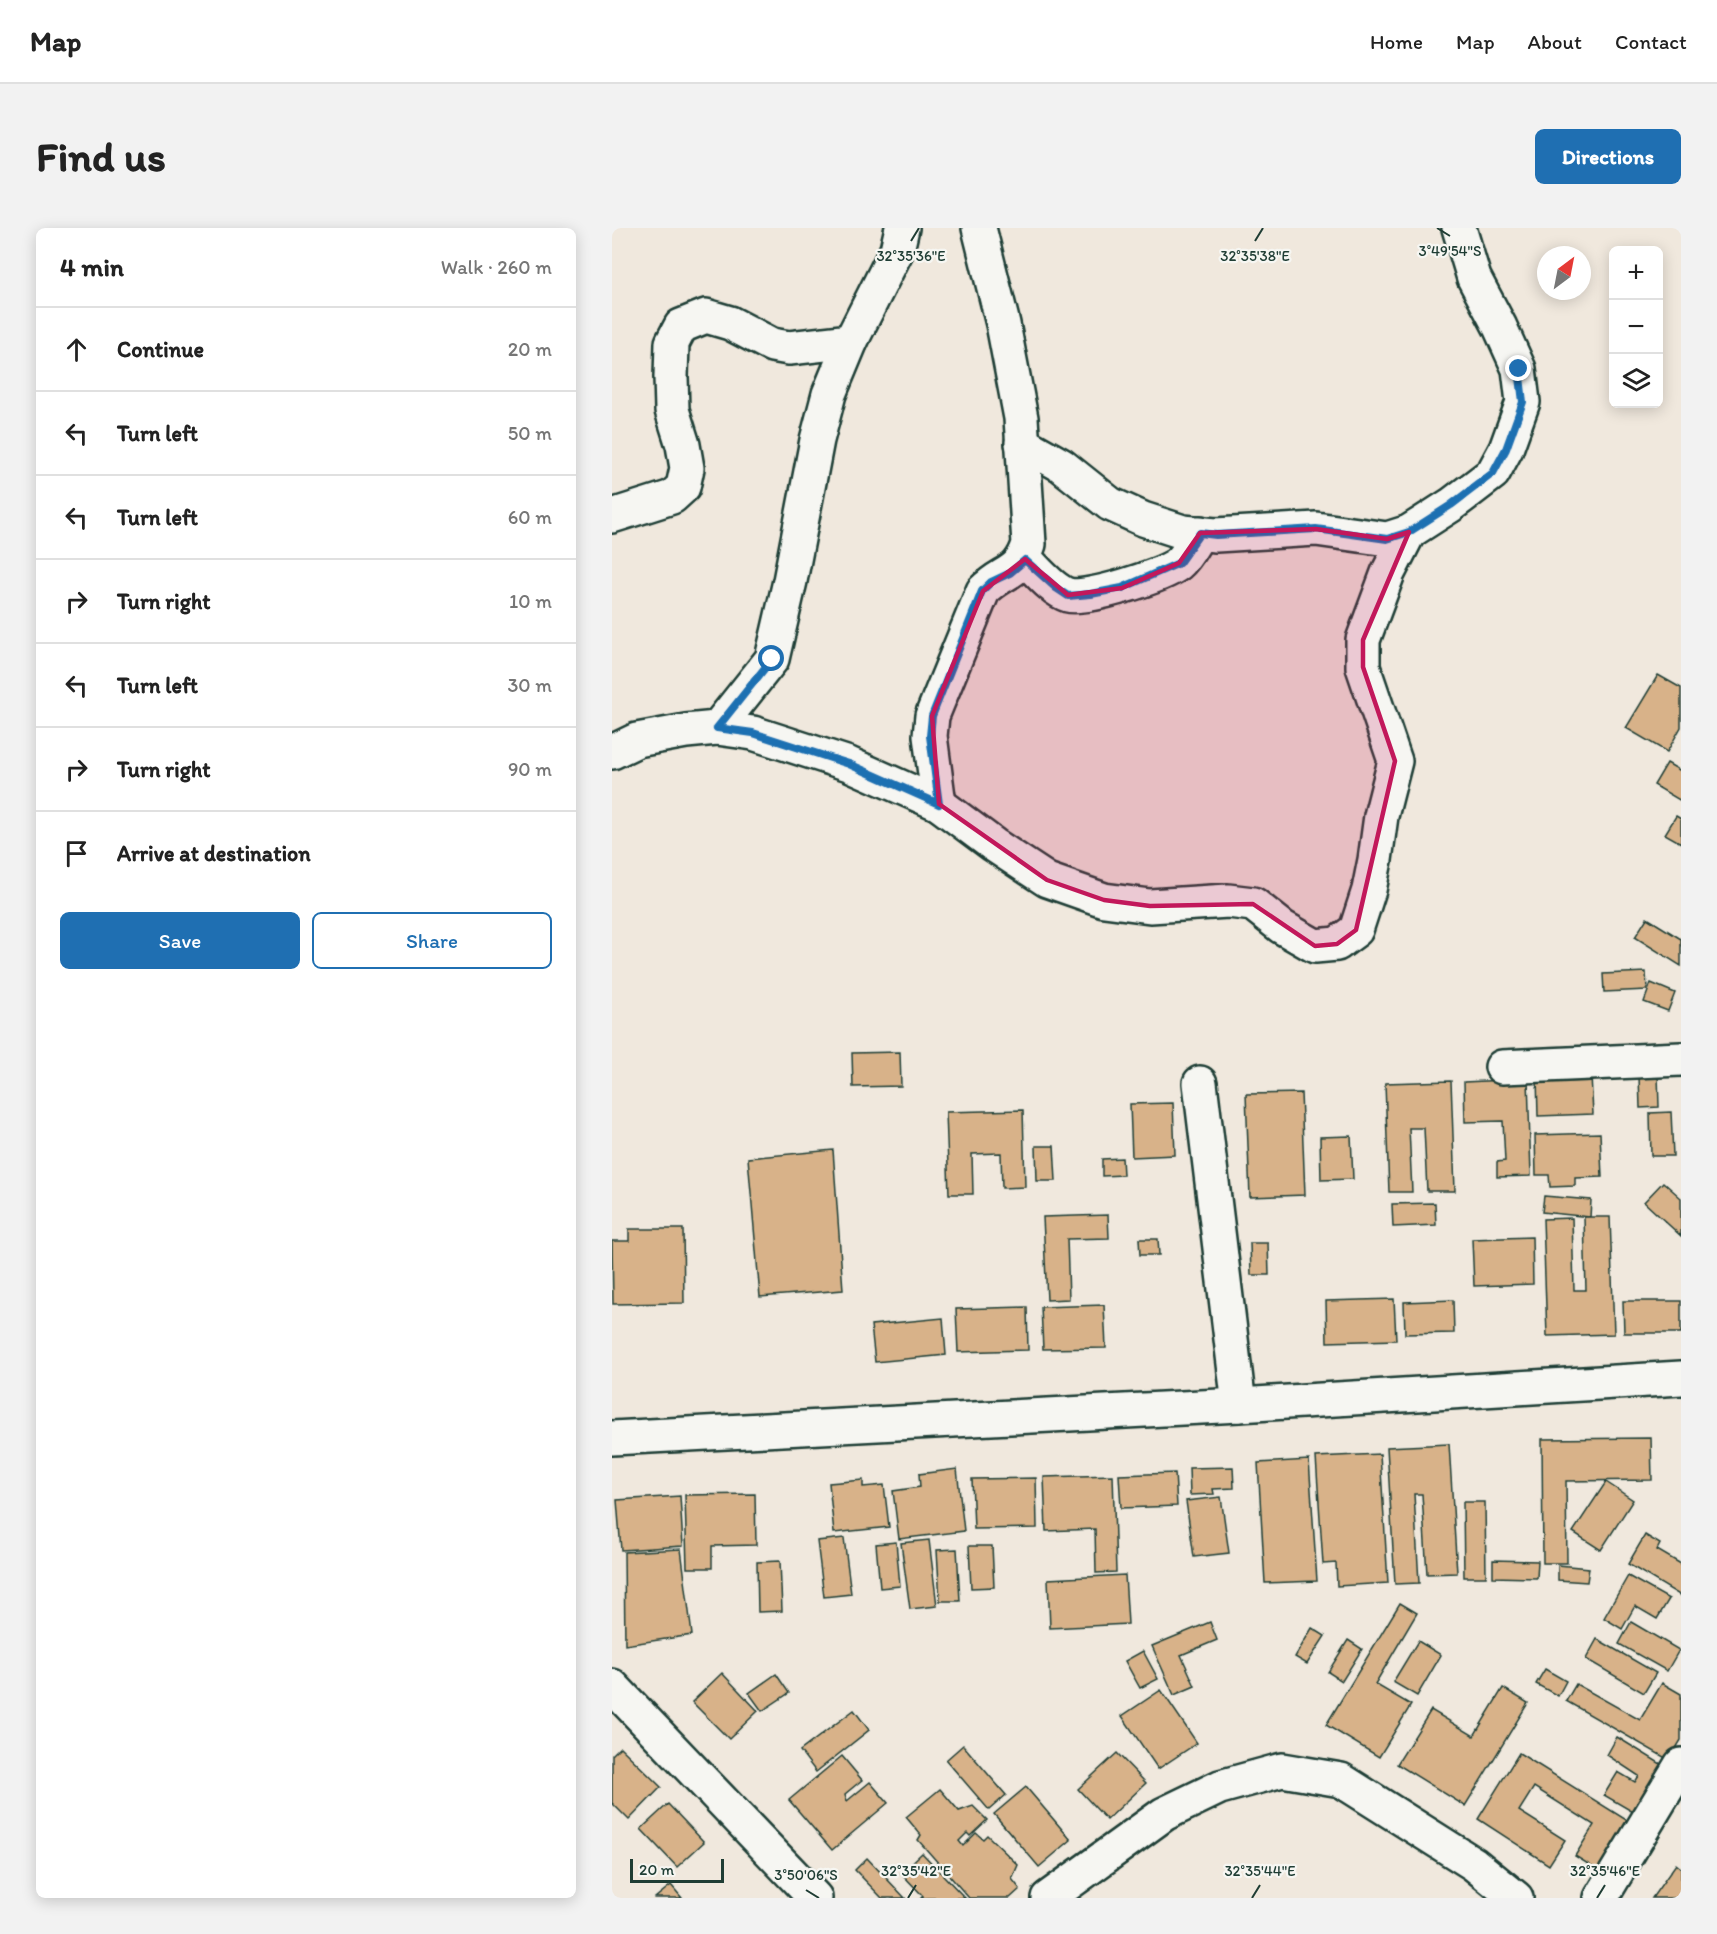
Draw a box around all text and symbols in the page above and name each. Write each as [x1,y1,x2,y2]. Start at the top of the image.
text: Map [30,24,81,58]
text: Home [1370,29,1423,54]
text: Map [1456,29,1495,54]
text: About [1528,29,1582,54]
text: Contact [1615,29,1687,54]
button: Directions [1535,129,1681,184]
text: Find us [36,131,166,182]
text: 3°49'54"S [1418,242,1482,260]
north arrow [1537,246,1591,300]
map controls [1609,246,1663,408]
button: + [1609,246,1663,300]
text: 32°35'36"E [876,247,946,265]
text: 32°35'38"E [1220,247,1290,265]
text: 4 min [60,251,124,283]
text: Walk · 260 m [441,255,552,279]
button: − [1609,300,1663,354]
icon: ahead [60,333,93,366]
text: Continue [117,336,204,363]
text: 20 m [508,337,552,361]
button: layers [1609,354,1663,408]
route end [1505,355,1531,381]
icon: left [60,417,93,450]
text: Turn left [117,420,198,447]
text: 50 m [508,421,552,445]
icon: left [60,501,93,534]
text: Turn left [117,504,198,531]
text: 60 m [508,505,552,529]
icon: right [60,585,93,618]
text: Turn right [117,588,211,615]
text: 10 m [509,589,552,613]
route start [758,645,784,671]
icon: left [60,669,93,702]
text: Turn left [117,672,198,699]
text: 30 m [507,673,552,697]
icon: right [60,753,93,786]
text: Turn right [117,756,211,783]
text: 90 m [508,757,552,781]
icon: arrive [60,837,93,870]
text: Arrive at destination [117,840,311,867]
button: Save [60,912,300,969]
button: Share [312,912,552,969]
scale bar [630,1856,724,1884]
text: 20 m [639,1860,674,1879]
text: 32°35'42"E [881,1862,951,1880]
text: 32°35'44"E [1224,1862,1296,1880]
text: 32°35'46"E [1570,1862,1640,1880]
text: 3°50'06"S [774,1866,838,1884]

